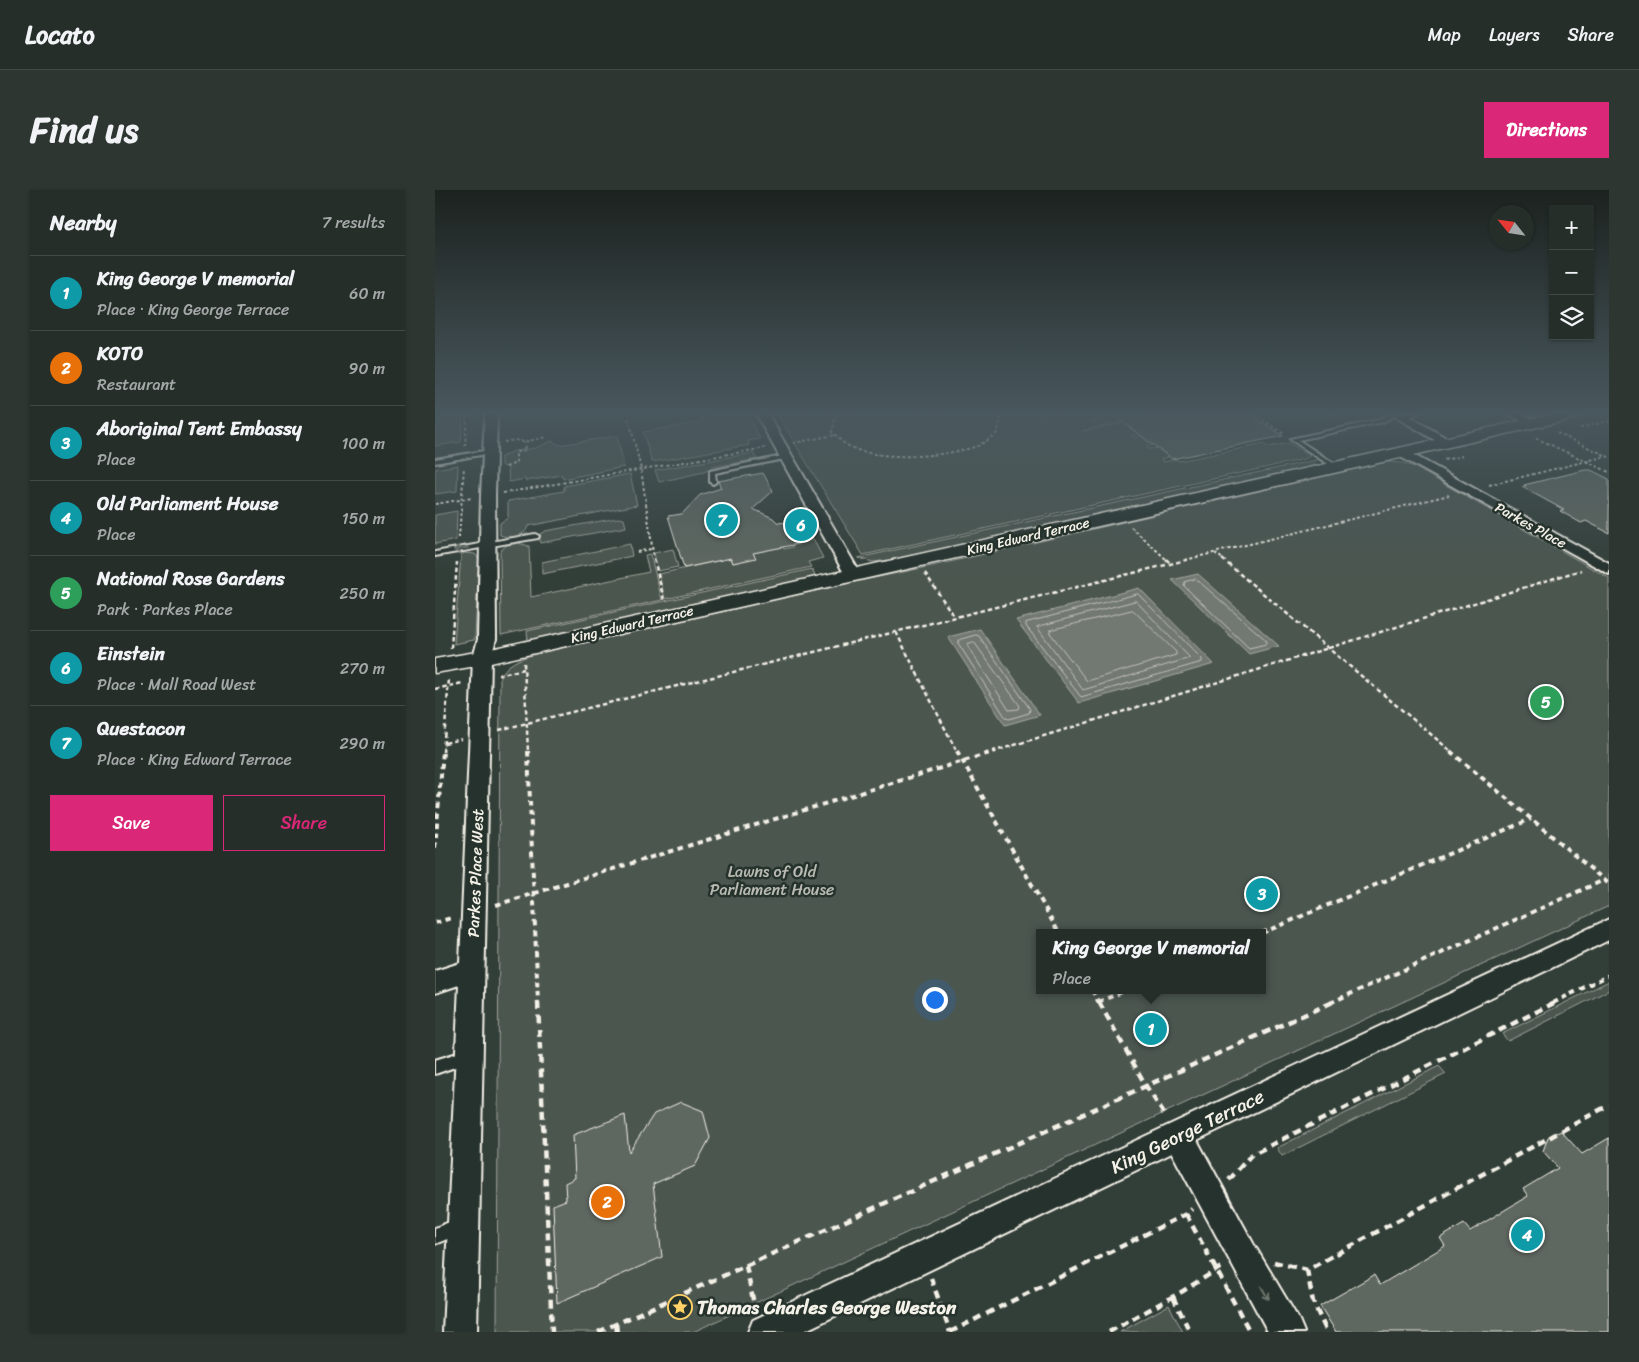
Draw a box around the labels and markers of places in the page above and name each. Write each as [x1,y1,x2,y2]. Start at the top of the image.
pin: 7 [706,501,738,539]
pin: 6 [785,506,817,544]
pin: 5 [1530,683,1562,721]
pin: 3 [1246,875,1278,913]
pin: 1 [1135,1010,1167,1048]
pin: 2 [591,1183,623,1221]
pin: 4 [1511,1216,1543,1254]
place label: Thomas Charles George Weston [697,1291,957,1324]
place icon: Thomas Charles George Weston [667,1294,693,1320]

